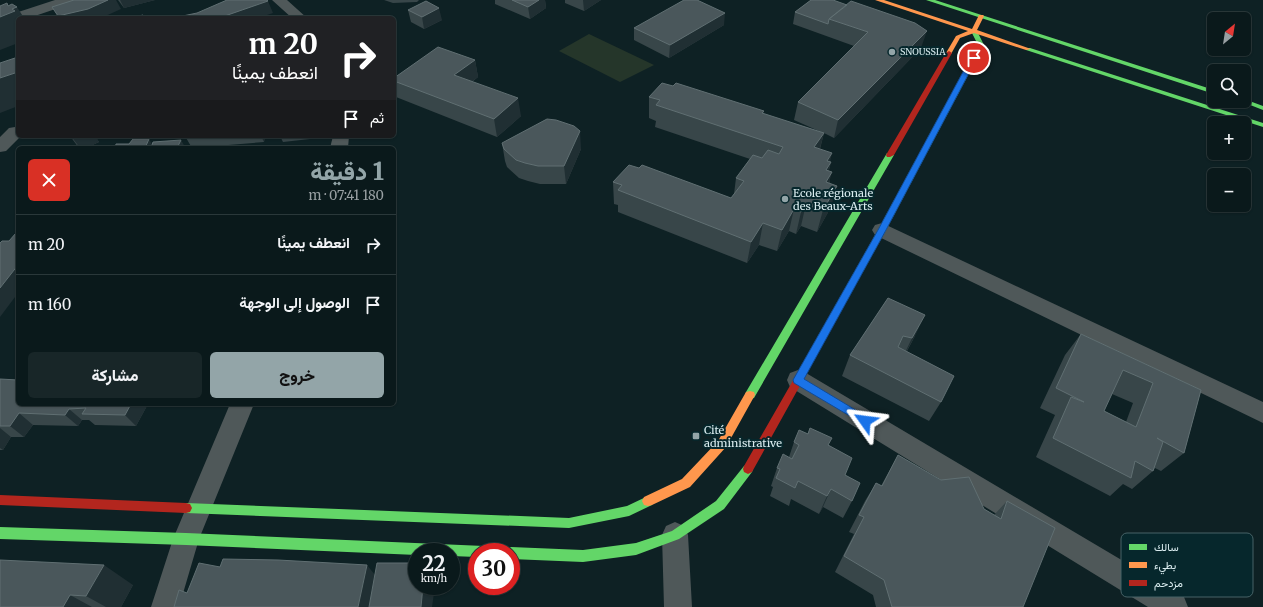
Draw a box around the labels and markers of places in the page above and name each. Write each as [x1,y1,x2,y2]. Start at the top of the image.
pin [957,41,991,75]
place label: SNOUSSIA [900,46,946,57]
marker: SNOUSSIA [887,47,897,57]
place label: Ecole régionale des Beaux-Arts [793,186,873,213]
marker: Ecole régionale des Beaux-Arts [780,194,790,204]
place label: Cité administrative [704,423,782,450]
marker: Cité administrative [691,431,701,441]

